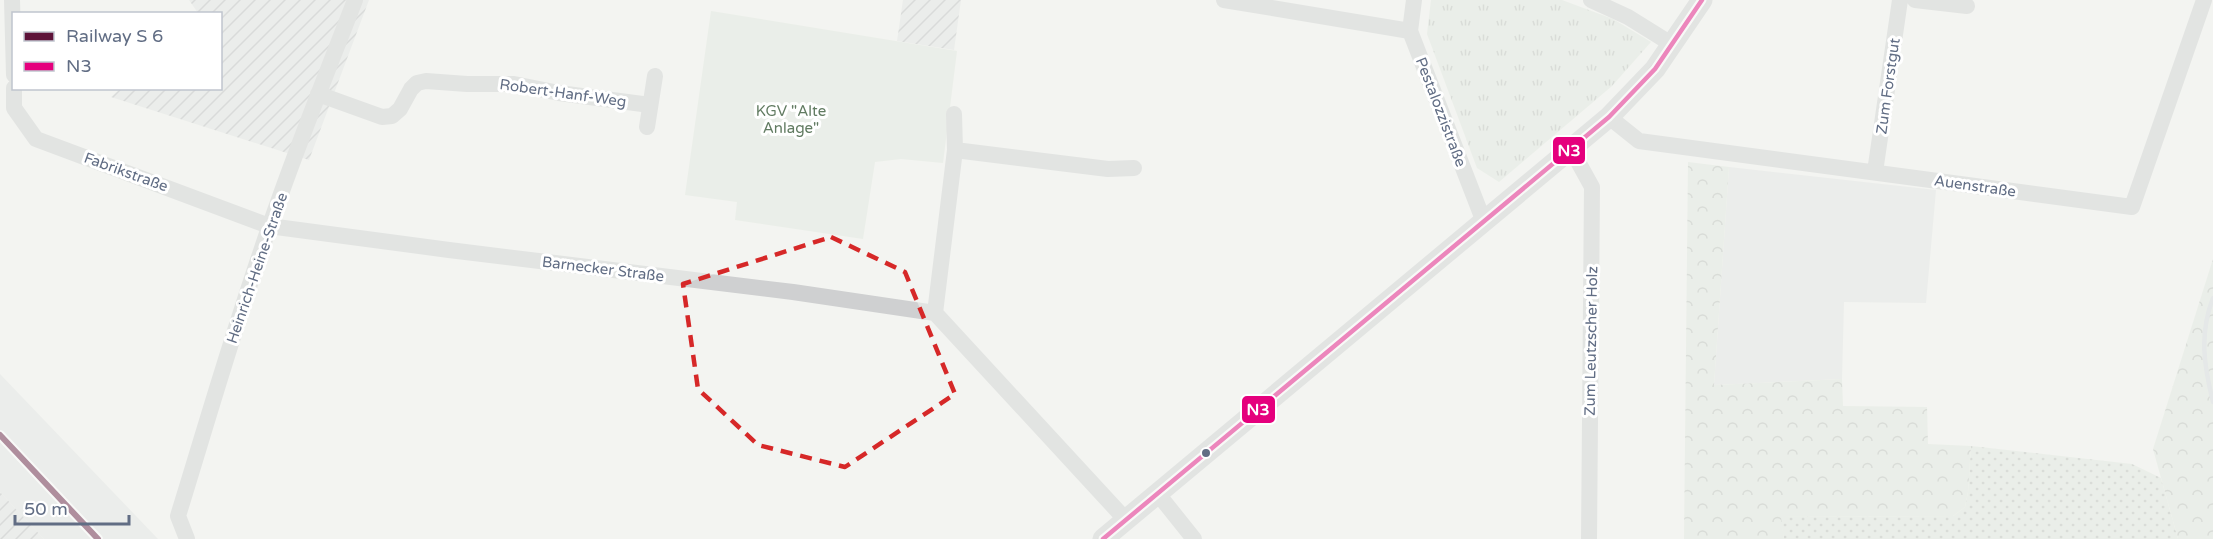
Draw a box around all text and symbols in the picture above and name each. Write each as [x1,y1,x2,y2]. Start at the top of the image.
legend [12,12,222,90]
text: Railway S 6 [66,25,163,47]
street label: Zum Forstgut [1872,37,1904,135]
text: N3 [66,55,92,77]
street label: Pestalozzistraße [1412,55,1470,169]
street label: Robert-Hanf-Weg [498,75,628,111]
park label: KGV "Alte Anlage" [756,102,826,137]
line badge: N3 [1552,136,1586,165]
text: N3 [1558,141,1580,161]
street label: Fabrikstraße [82,148,170,196]
street label: Auenstraße [1933,171,2017,201]
street label: Heinrich-Heine-Straße [223,190,291,346]
street label: Barnecker Straße [541,253,665,285]
street label: Zum Leutzscher Holz [1581,266,1601,416]
line badge: N3 [1241,395,1276,424]
text: N3 [1247,400,1269,420]
unlabelled marker [1200,447,1212,459]
scale bar [15,488,129,526]
text: 50 m [24,498,68,520]

